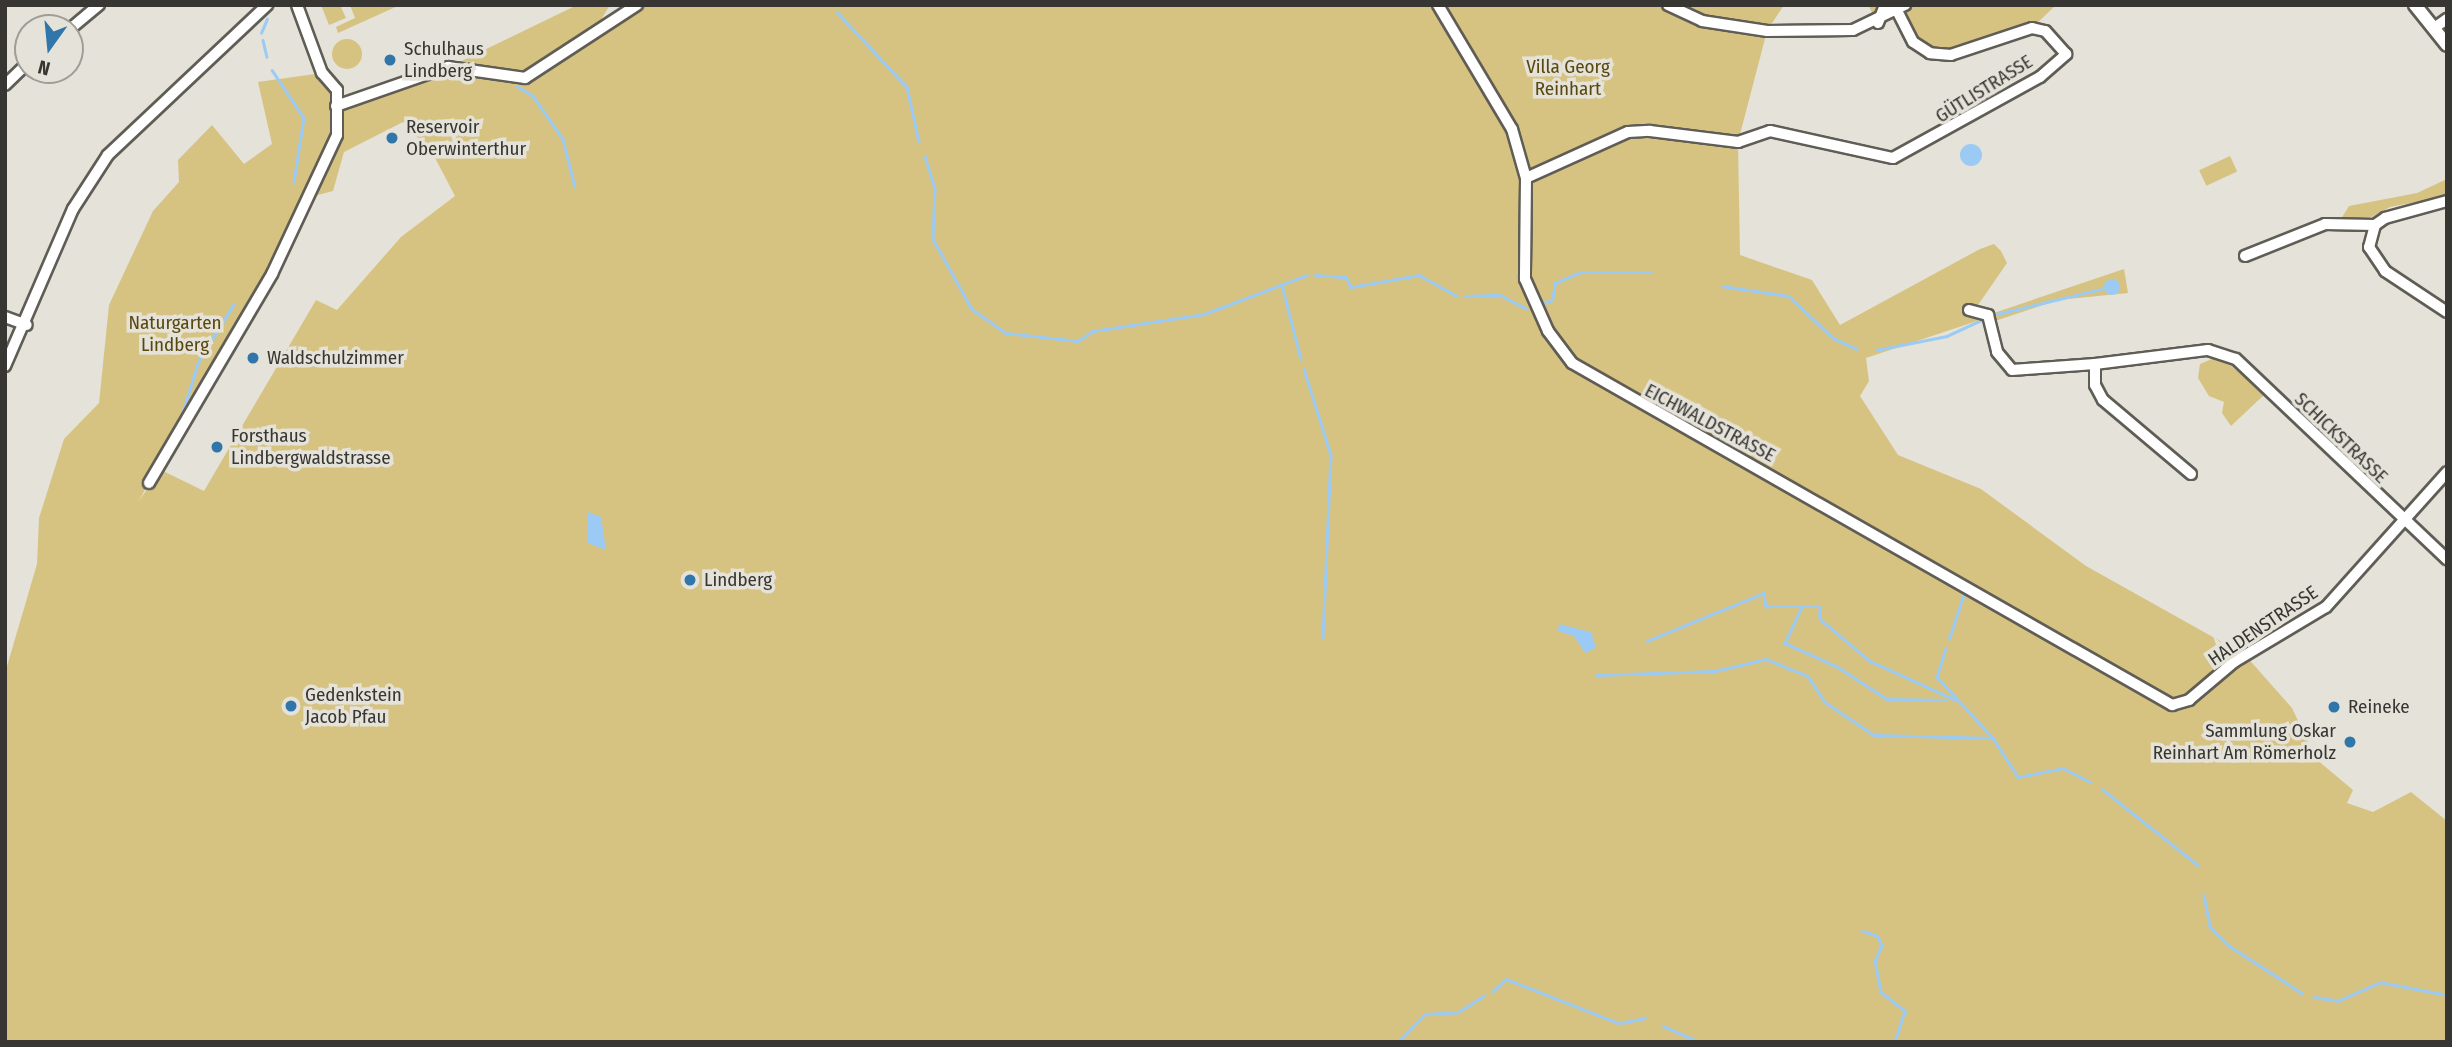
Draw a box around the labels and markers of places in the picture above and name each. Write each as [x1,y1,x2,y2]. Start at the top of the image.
place label: Schulhaus Lindberg [404,38,484,82]
marker: Schulhaus Lindberg [382,52,398,68]
place label: Reservoir Oberwinterthur [406,116,526,160]
marker: Reservoir Oberwinterthur [384,130,400,146]
place label: Waldschulzimmer [267,347,404,369]
marker: Waldschulzimmer [245,350,261,366]
place label: Forsthaus Lindbergwaldstrasse [231,425,391,469]
marker: Forsthaus Lindbergwaldstrasse [209,439,225,455]
place label: Lindberg [704,569,772,591]
marker: Lindberg [682,572,698,588]
place label: Gedenkstein Jacob Pfau [305,684,402,728]
place label: Reineke [2348,696,2410,718]
marker: Gedenkstein Jacob Pfau [283,698,299,714]
marker: Reineke [2326,699,2342,715]
place label: Sammlung Oskar Reinhart Am Römerholz [2153,720,2336,764]
marker: Sammlung Oskar Reinhart Am Römerholz [2342,734,2358,750]

